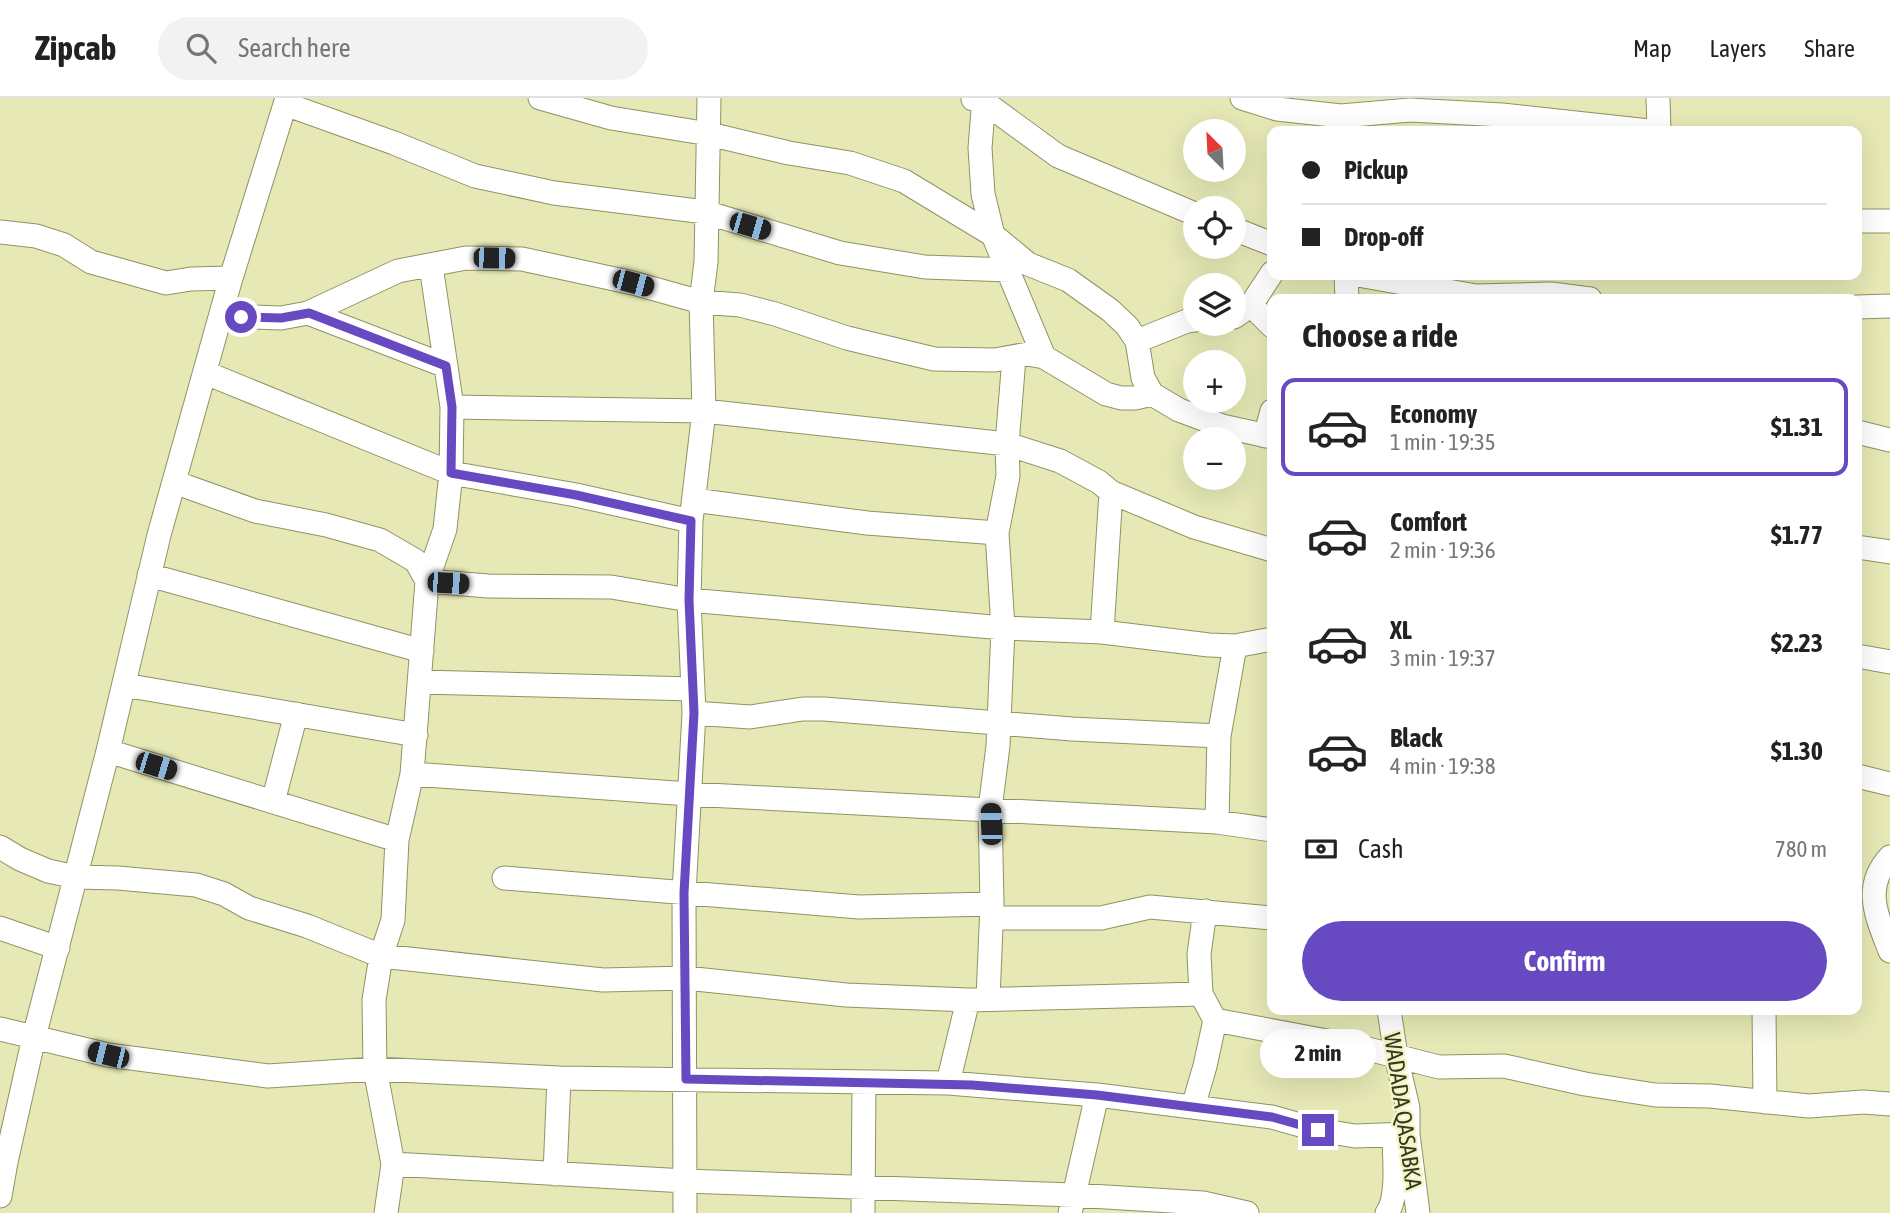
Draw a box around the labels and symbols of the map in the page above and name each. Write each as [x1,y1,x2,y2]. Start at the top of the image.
north arrow [1183,119,1246,182]
car [727,210,774,242]
car [473,247,516,269]
car [610,267,657,299]
route start [225,301,257,333]
car [427,571,470,595]
car [133,750,180,782]
car [980,803,1003,845]
callout: 2 min [1260,1028,1376,1077]
street label: WADADA QASABKA [1379,1031,1427,1192]
car [86,1040,131,1070]
route end [1302,1114,1334,1146]

